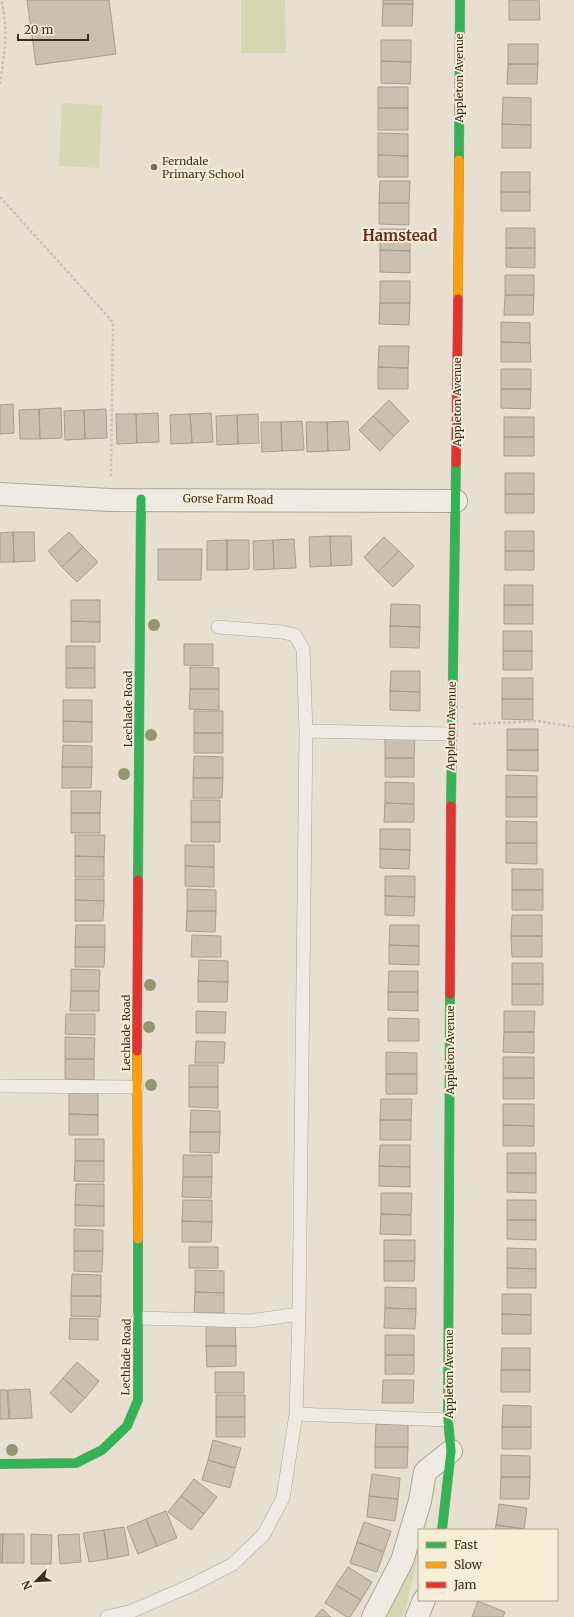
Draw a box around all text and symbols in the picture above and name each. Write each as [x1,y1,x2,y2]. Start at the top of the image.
scale bar [18,16,88,42]
text: 20 m [24,22,53,37]
street label: Appleton Avenue [452,33,466,124]
place label: Ferndale Primary School [162,154,245,181]
marker: Ferndale Primary School [149,162,159,172]
district label: Hamstead [363,226,437,245]
street label: Appleton Avenue [450,357,464,448]
street label: Gorse Farm Road [183,491,274,507]
street label: Lechlade Road [121,670,135,747]
street label: Appleton Avenue [443,681,459,772]
street label: Lechlade Road [119,994,133,1071]
street label: Appleton Avenue [443,1005,457,1096]
street label: Lechlade Road [118,1318,134,1395]
street label: Appleton Avenue [442,1329,456,1420]
legend [418,1529,558,1601]
text: Fast [454,1537,478,1552]
text: Slow [454,1557,483,1572]
north arrow [16,1561,56,1601]
text: Jam [453,1577,477,1592]
text: N [19,1578,35,1592]

